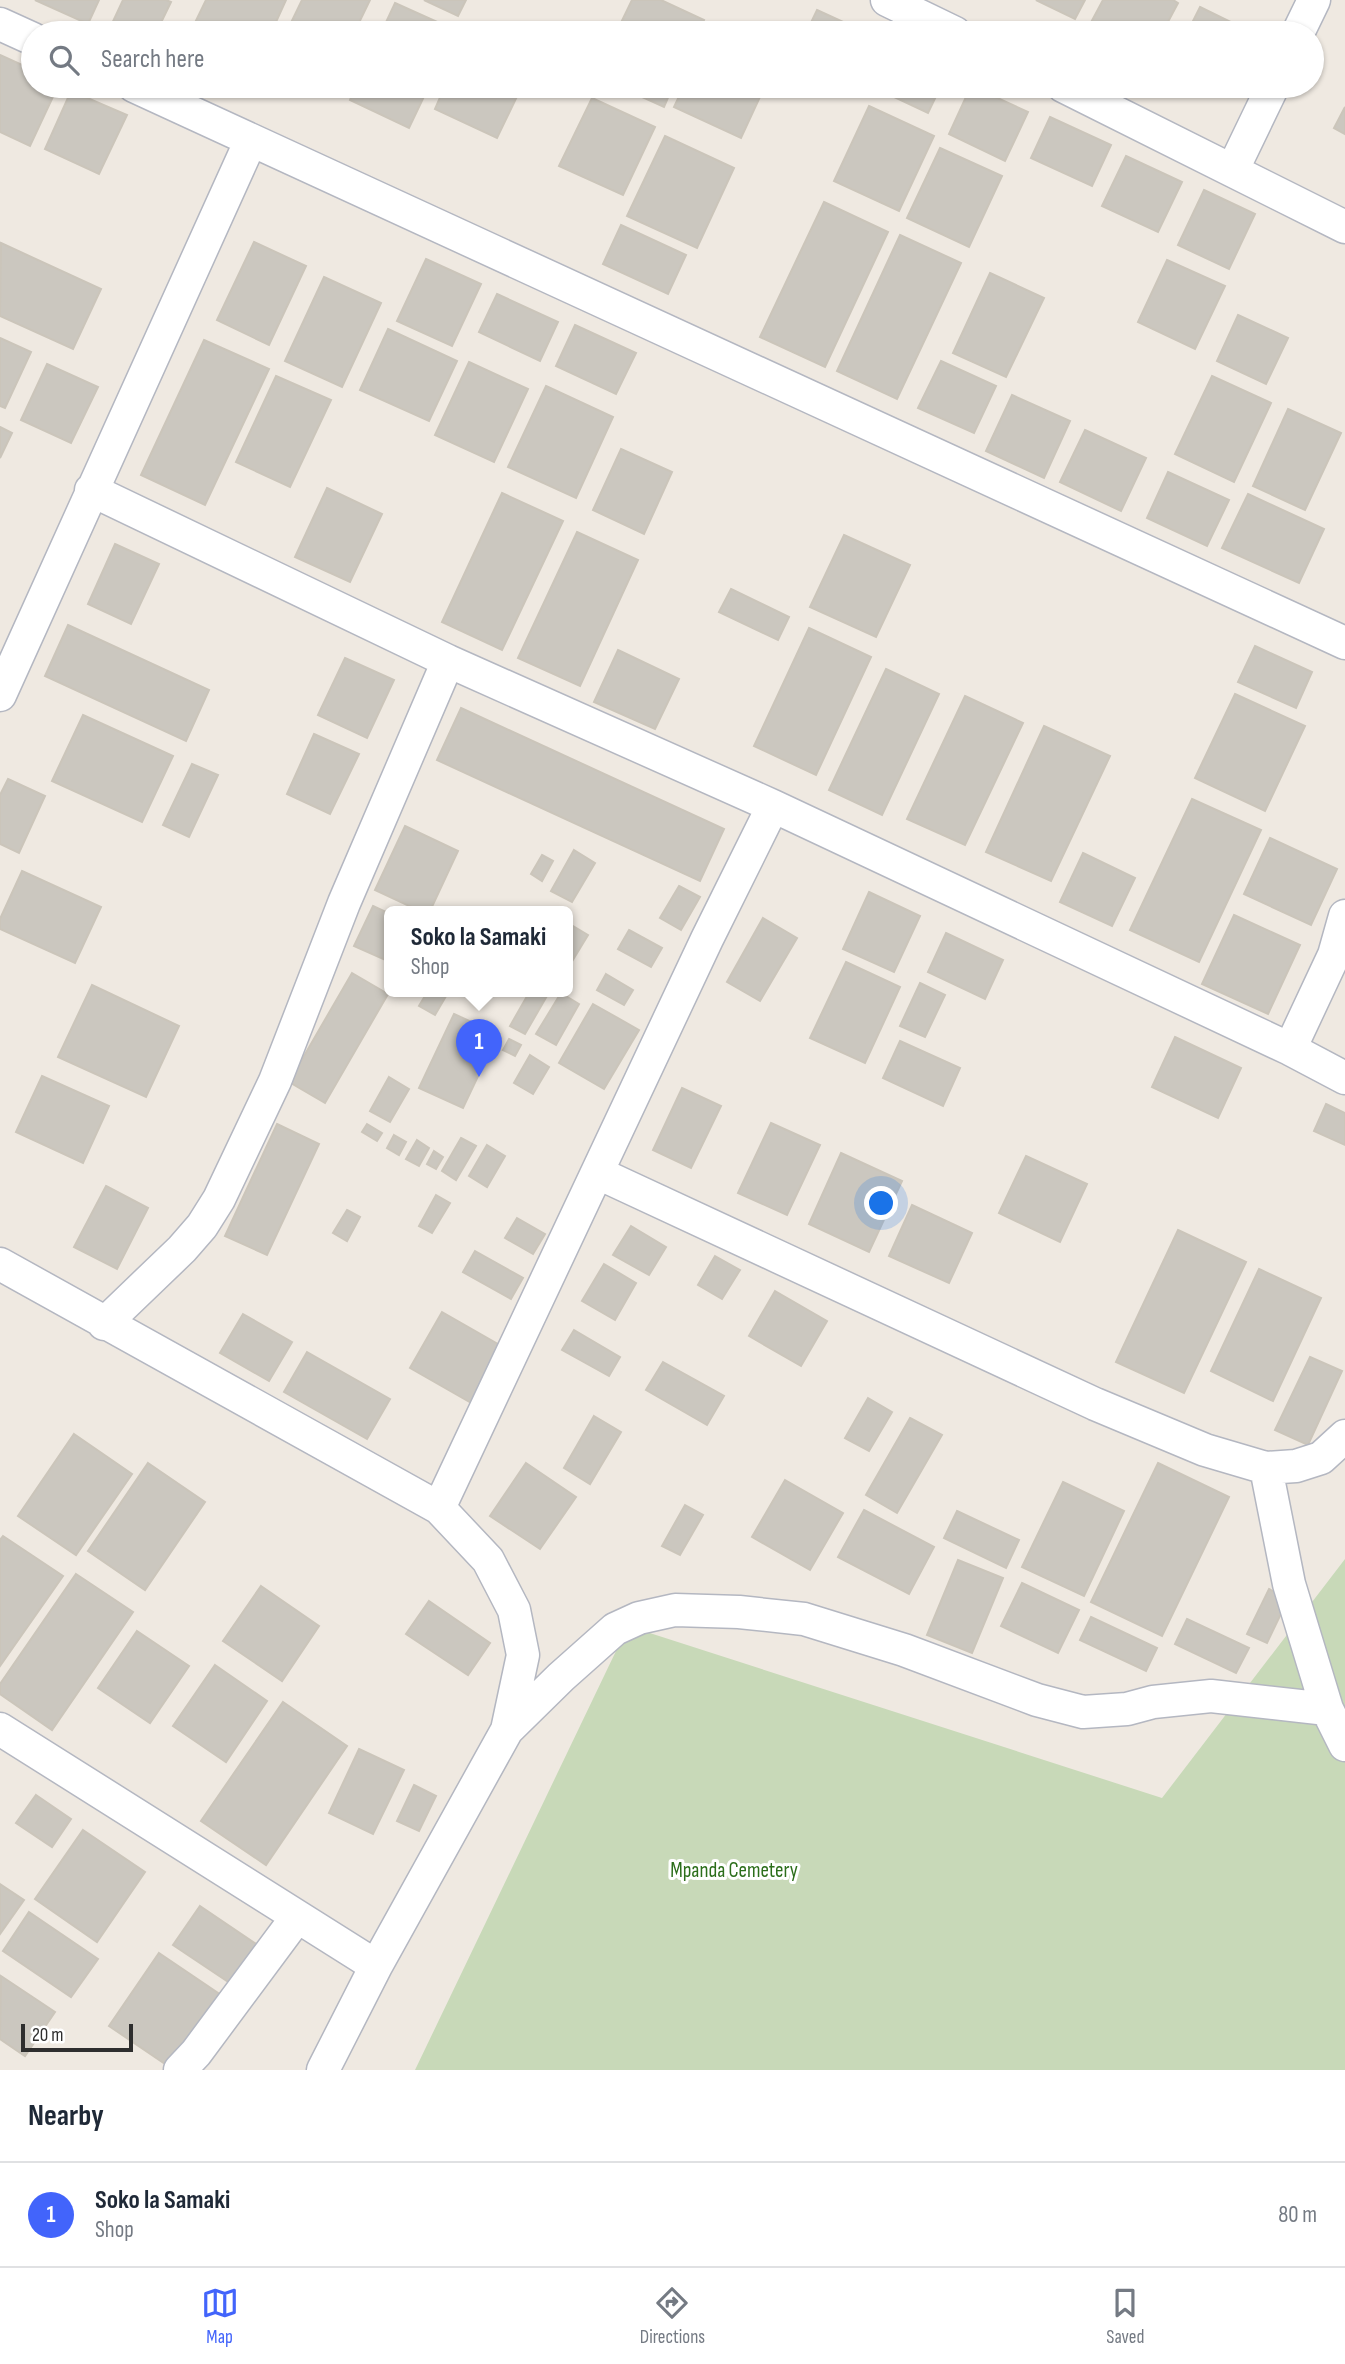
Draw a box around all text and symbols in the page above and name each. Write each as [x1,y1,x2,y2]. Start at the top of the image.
search box [21,21,1324,98]
icon: search [45,41,83,79]
text: Search here [101,44,204,75]
popup [384,906,573,997]
text: Soko la Samaki [411,922,546,953]
text: Shop [411,953,450,981]
pin: 1 [456,1019,502,1077]
your location [864,1186,898,1220]
park label: Mpanda Cemetery [670,1858,798,1883]
scale bar [21,2021,133,2053]
text: 20 m [32,2024,64,2047]
text: Nearby [28,2098,104,2134]
text: Soko la Samaki [95,2185,230,2216]
text: 1 [46,2201,56,2229]
text: 80 m [1278,2201,1317,2229]
text: Shop [95,2216,134,2244]
tab: Map [201,2284,239,2349]
tab: Directions [640,2284,705,2349]
tab: Saved [1106,2284,1144,2349]

